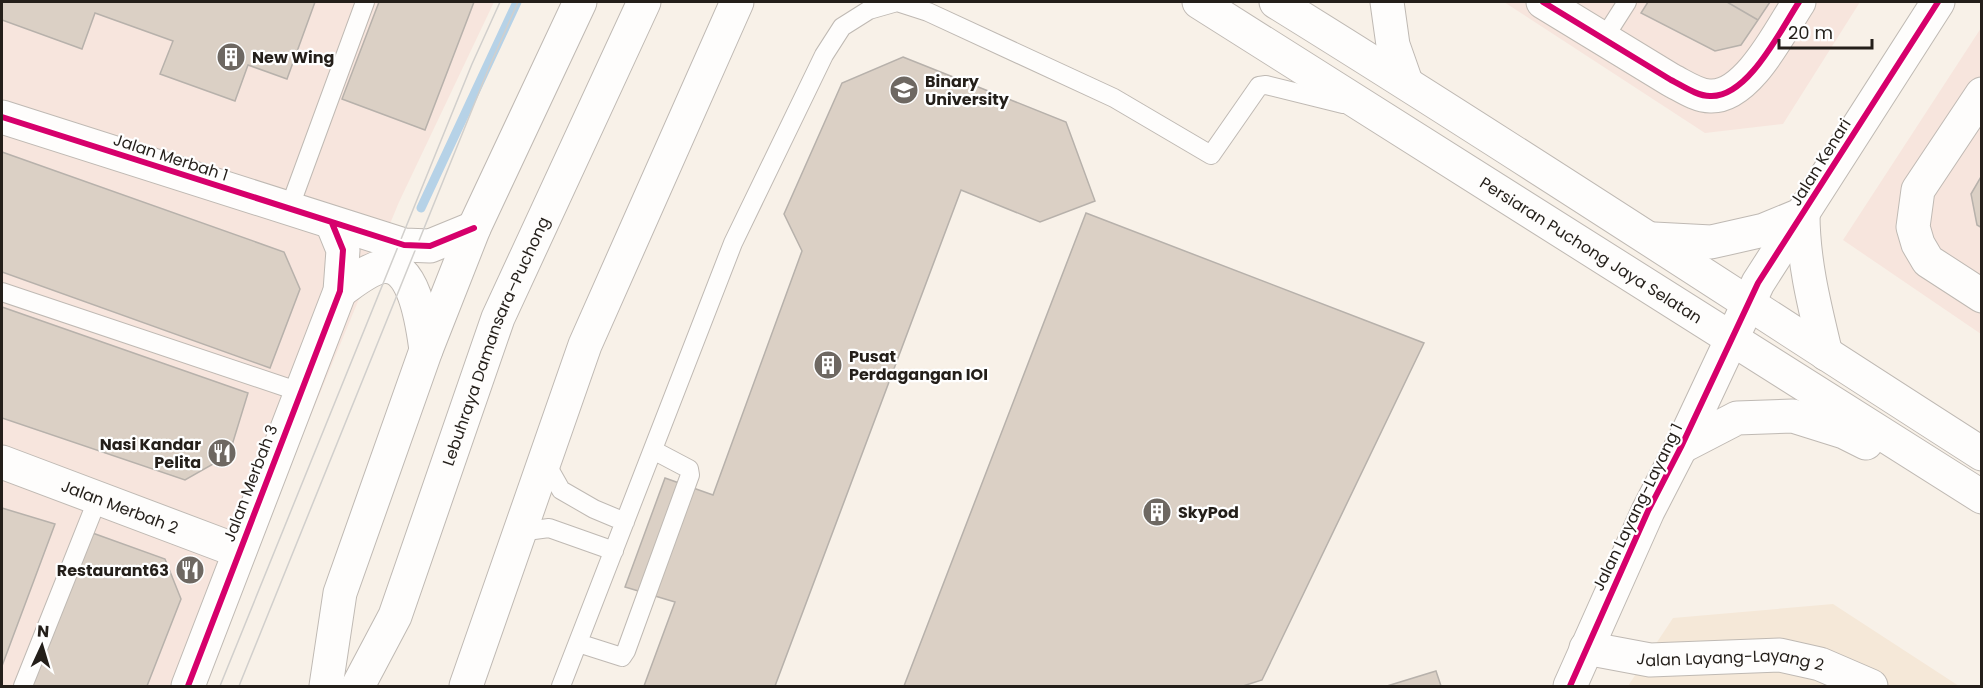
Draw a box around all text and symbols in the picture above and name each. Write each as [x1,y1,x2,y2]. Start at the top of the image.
scale bar [1779,12,1872,50]
text: 20 m [1788,20,1833,45]
building icon: New Wing [215,41,247,73]
place label: New Wing [252,46,334,69]
place label: Binary University [925,70,1010,111]
school or university icon: Binary University [888,74,920,106]
street label: Jalan Kenari [1784,114,1856,210]
street label: Jalan Merbah 1 [110,128,231,187]
street label: Persiaran Puchong Jaya Selatan [1475,171,1707,329]
street label: Lebuhraya Damansara–Puchong [437,213,555,469]
place label: Pusat Perdagangan IOI [849,345,988,386]
building icon: Pusat Perdagangan IOI [812,349,844,381]
street label: Jalan Layang-Layang 1 [1587,419,1688,595]
street label: Jalan Merbah 3 [218,421,283,545]
place label: Nasi Kandar Pelita [100,433,201,474]
restaurant icon: Nasi Kandar Pelita [206,437,238,469]
street label: Jalan Merbah 2 [58,474,182,540]
building icon: SkyPod [1141,496,1173,528]
place label: SkyPod [1178,501,1239,524]
restaurant icon: Restaurant63 [174,554,206,586]
place label: Restaurant63 [57,559,169,582]
north arrow [12,616,72,676]
text: N [36,620,50,643]
street label: Jalan Layang-Layang 2 [1635,644,1826,677]

